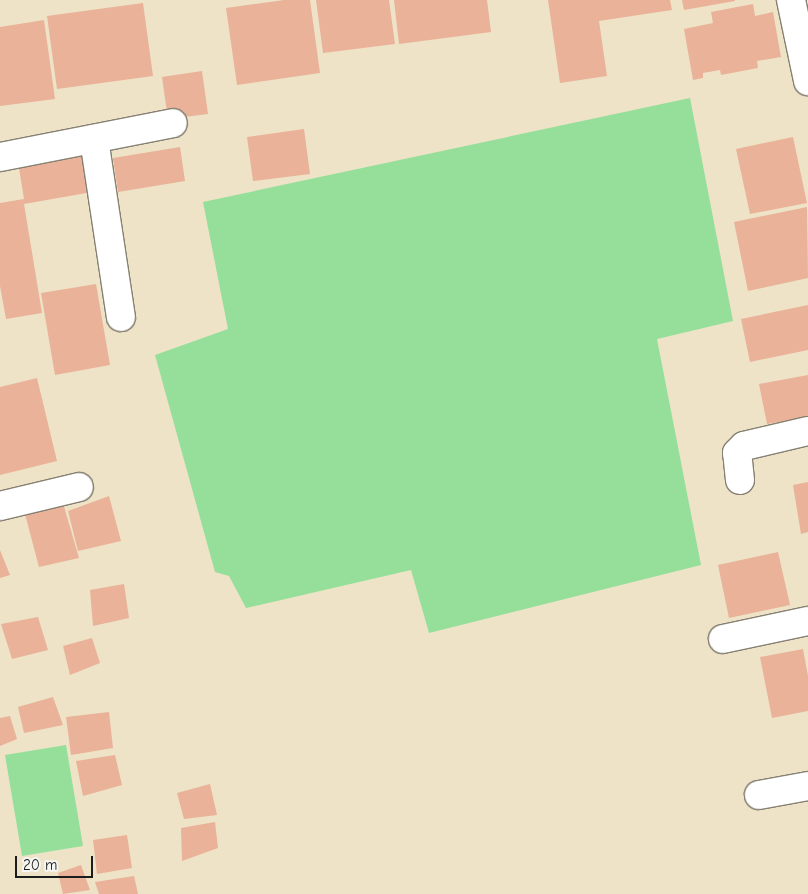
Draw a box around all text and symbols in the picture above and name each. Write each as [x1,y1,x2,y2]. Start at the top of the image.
scale bar [18,846,95,878]
text: 20 m [23,856,57,874]

